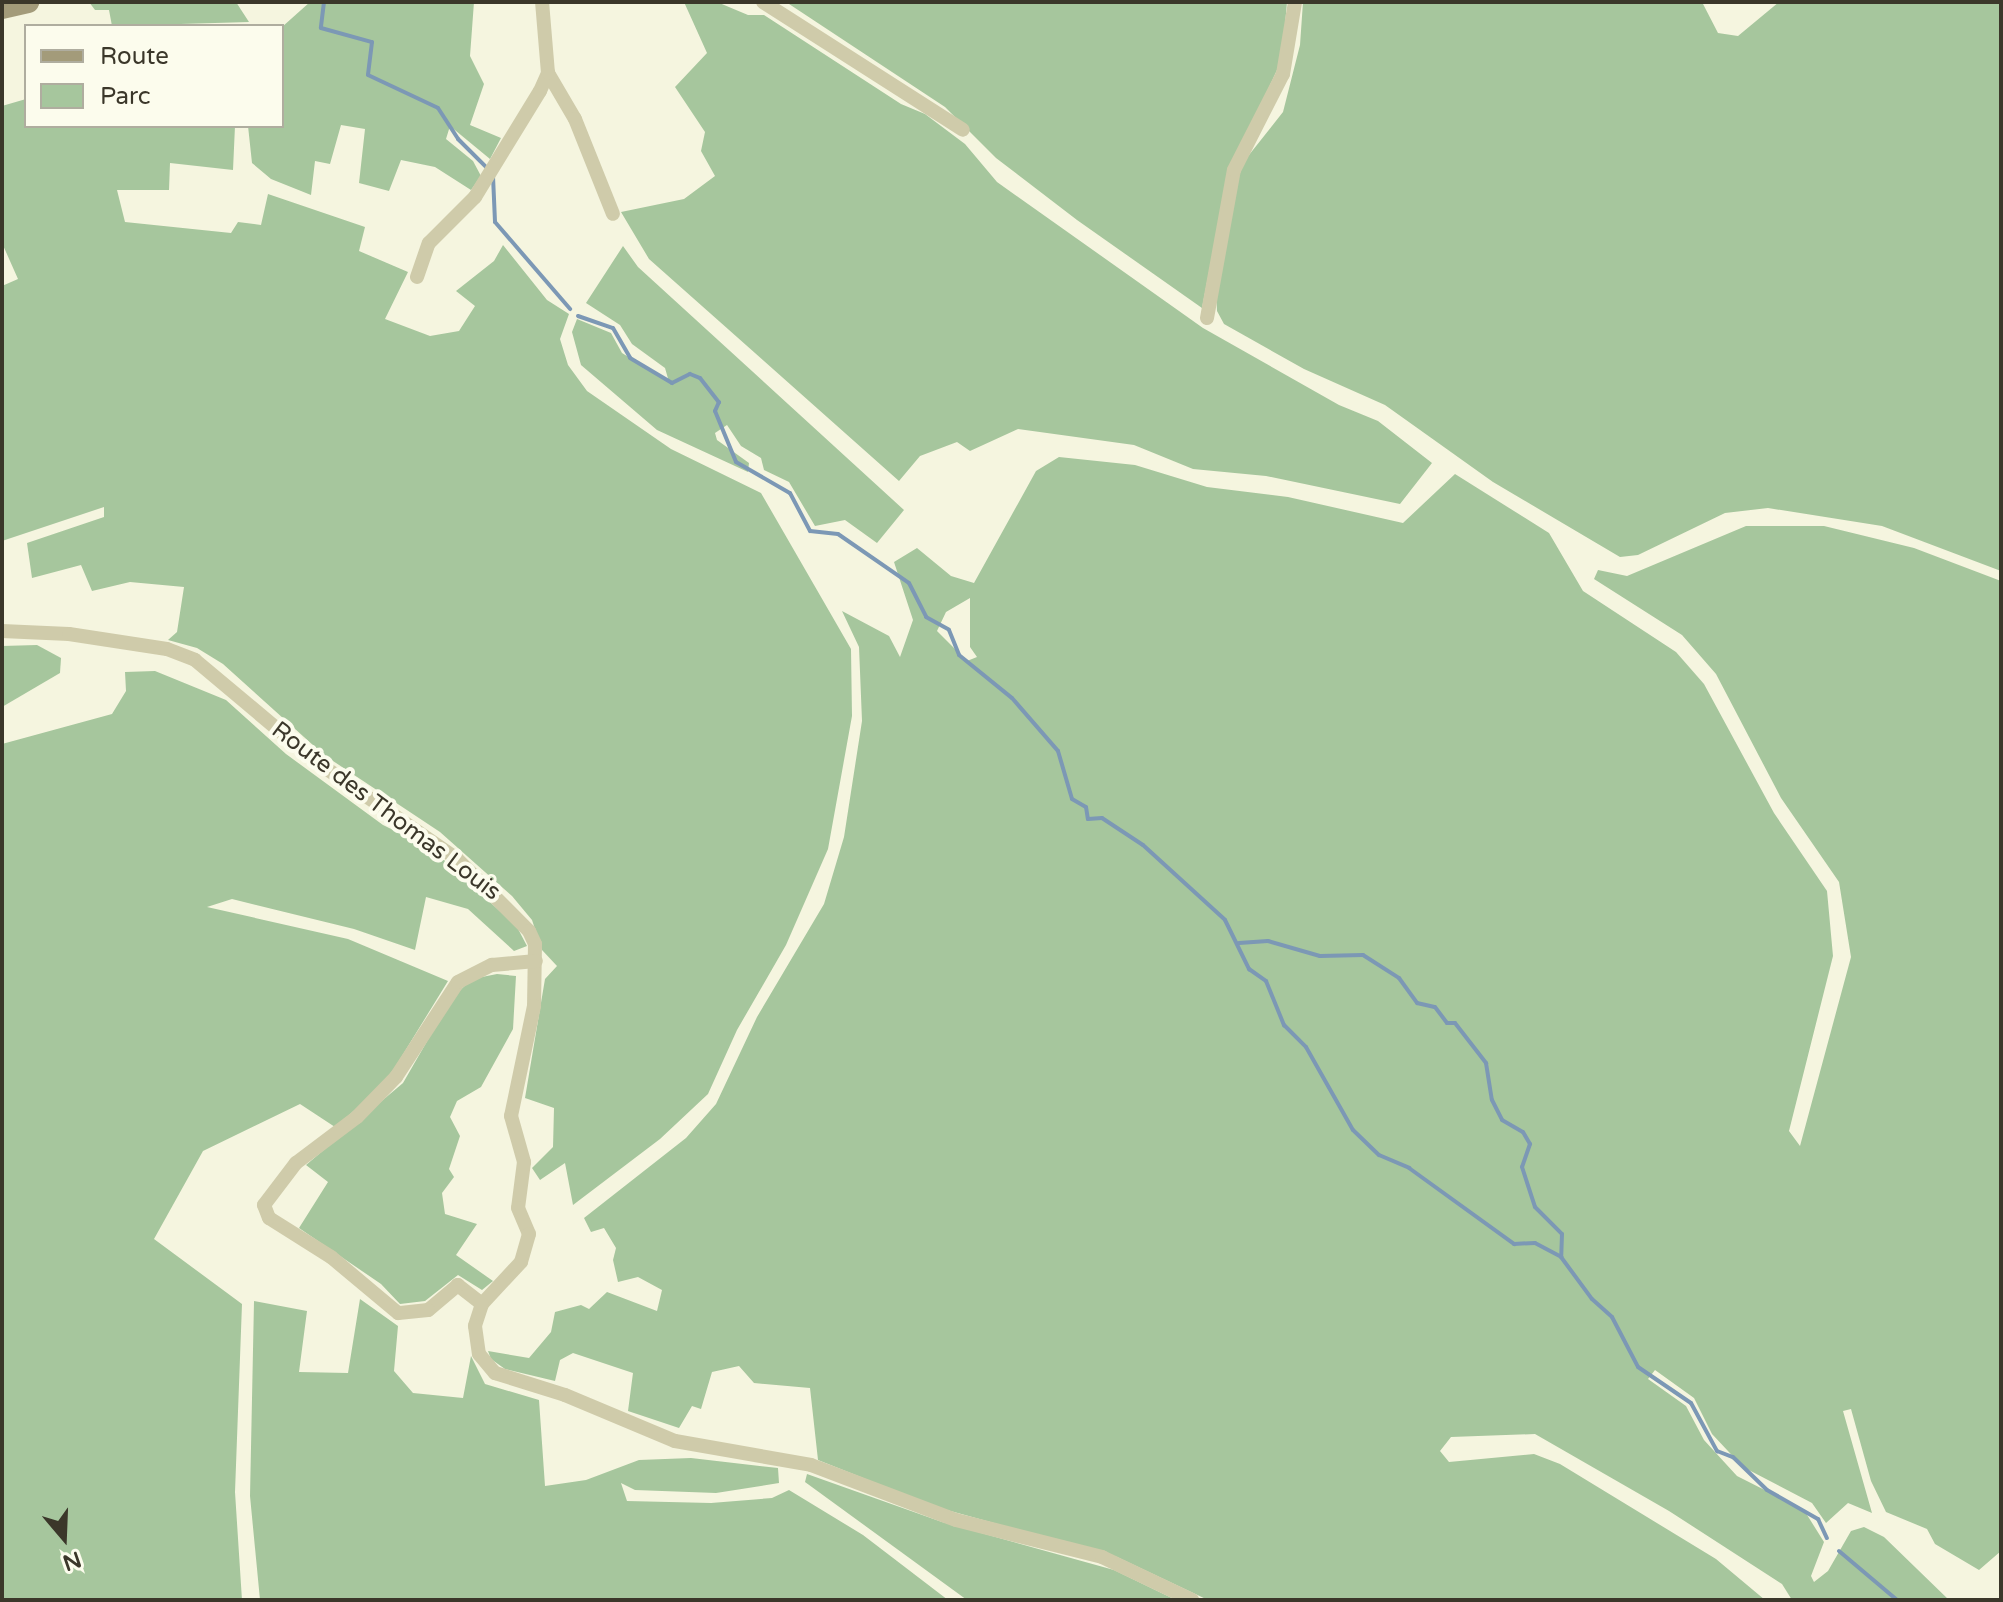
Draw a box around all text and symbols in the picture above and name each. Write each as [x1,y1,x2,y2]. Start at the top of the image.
legend [24,24,284,128]
text: Route [100,42,169,71]
text: Parc [100,82,151,111]
street label: Route des Thomas Louis [266,716,506,906]
north arrow [24,1498,104,1578]
text: N [59,1546,84,1576]

